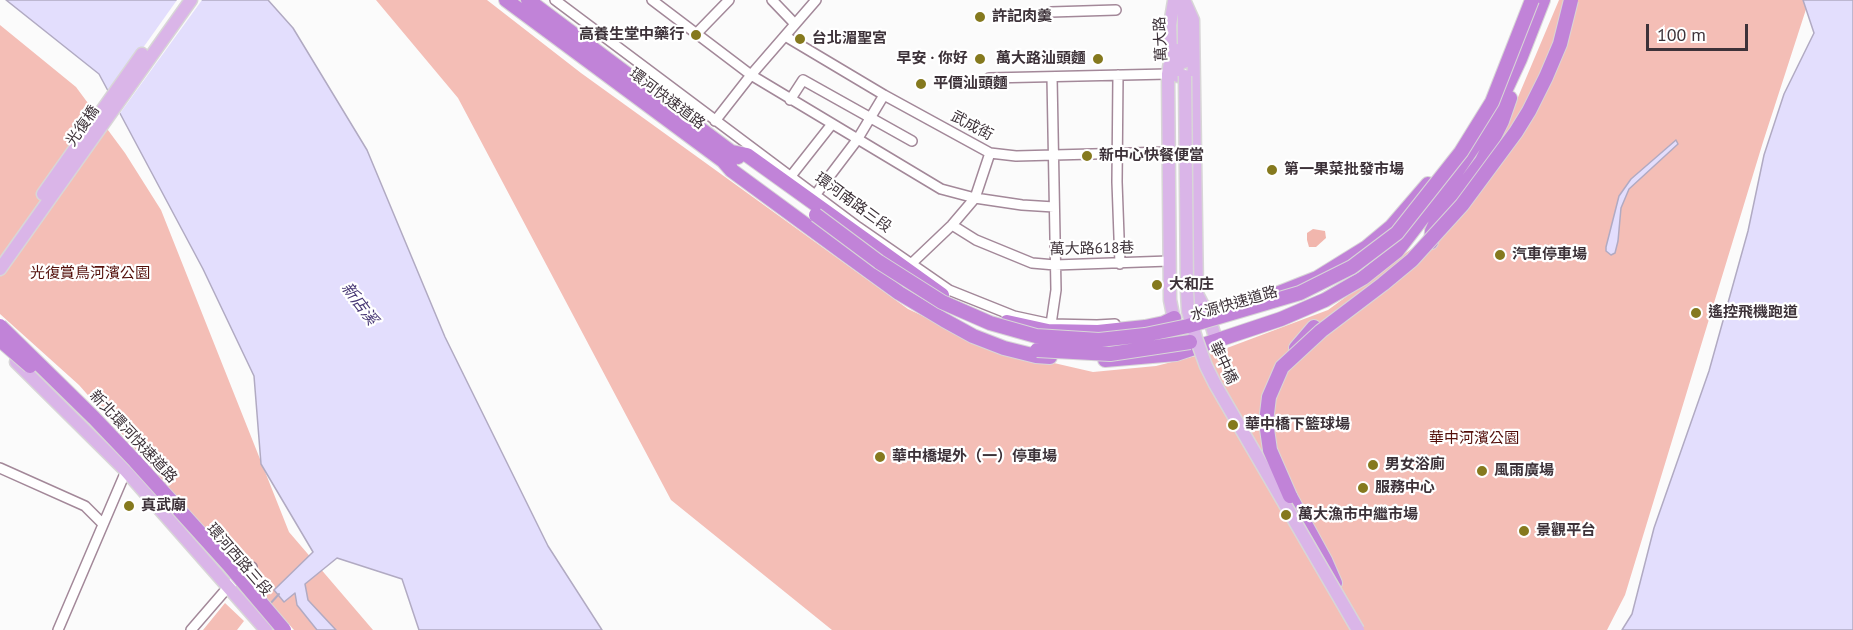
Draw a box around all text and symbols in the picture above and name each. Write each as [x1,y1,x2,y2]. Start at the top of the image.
place label: 許記肉羹 [992,8,1052,26]
marker: 許記肉羹 [973,10,987,24]
scale bar [1649,12,1751,50]
street label: 萬大路 [1151,16,1171,62]
text: 100 m [1657,23,1706,46]
place label: 高養生堂中藥行 [579,26,684,44]
marker: 高養生堂中藥行 [689,28,703,42]
place label: 台北湄聖宮 [812,30,887,48]
marker: 台北湄聖宮 [793,32,807,46]
place label: 早安 · 你好 [897,50,968,68]
place label: 萬大路汕頭麵 [996,50,1086,68]
marker: 早安 · 你好 [973,52,987,66]
marker: 萬大路汕頭麵 [1091,52,1105,66]
street label: 環河快速道路 [626,65,708,133]
place label: 平價汕頭麵 [933,75,1008,93]
marker: 平價汕頭麵 [914,77,928,91]
street label: 光復橋 [63,102,103,150]
street label: 武成街 [948,107,996,145]
place label: 新中心快餐便當 [1099,147,1204,165]
marker: 新中心快餐便當 [1080,149,1094,163]
place label: 第一果菜批發市場 [1284,161,1404,179]
marker: 第一果菜批發市場 [1265,163,1279,177]
street label: 環河南路三段 [811,169,895,237]
street label: 萬大路618巷 [1050,239,1134,259]
place label: 汽車停車場 [1512,246,1587,264]
marker: 汽車停車場 [1493,248,1507,262]
park label: 光復賞鳥河濱公園 [30,265,150,283]
place label: 大和庄 [1169,276,1214,294]
marker: 大和庄 [1150,278,1164,292]
water label: 新店溪 [337,279,381,329]
street label: 水源快速道路 [1188,283,1280,325]
place label: 遙控飛機跑道 [1708,304,1798,322]
marker: 遙控飛機跑道 [1689,306,1703,320]
street label: 華中橋 [1205,339,1241,387]
street label: 新北環河快速道路 [85,387,181,487]
place label: 華中橋下籃球場 [1245,416,1350,434]
marker: 華中橋下籃球場 [1226,418,1240,432]
park label: 華中河濱公園 [1429,430,1519,448]
place label: 華中橋堤外（一）停車場 [892,448,1057,466]
marker: 華中橋堤外（一）停車場 [873,450,887,464]
place label: 男女浴廁 [1385,456,1445,474]
marker: 男女浴廁 [1366,458,1380,472]
place label: 風雨廣場 [1494,462,1554,480]
marker: 風雨廣場 [1475,464,1489,478]
place label: 服務中心 [1375,479,1435,497]
marker: 服務中心 [1356,481,1370,495]
place label: 真武廟 [141,497,186,515]
marker: 真武廟 [122,499,136,513]
place label: 萬大漁市中繼市場 [1298,506,1418,524]
marker: 萬大漁市中繼市場 [1279,508,1293,522]
street label: 環河西路三段 [203,520,275,600]
place label: 景觀平台 [1536,522,1596,540]
marker: 景觀平台 [1517,524,1531,538]

